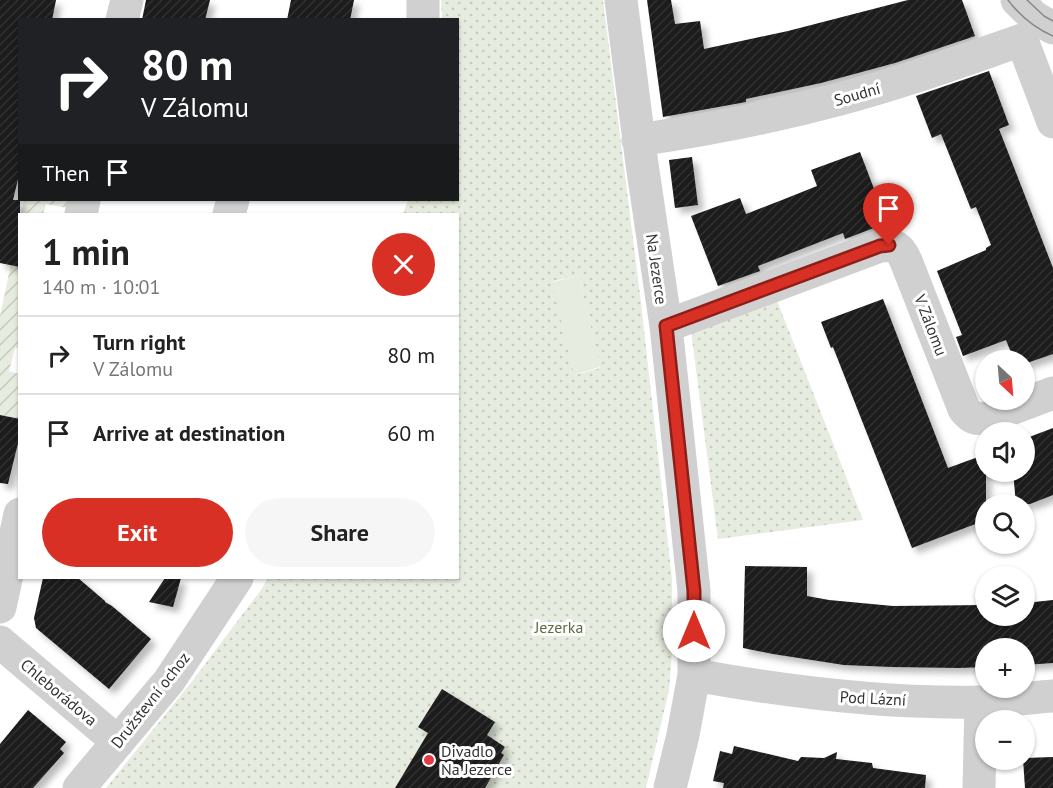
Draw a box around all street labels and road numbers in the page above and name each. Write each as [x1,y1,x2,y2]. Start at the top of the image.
street label: Soudní [831,78,883,110]
street label: Na Jezerce [642,232,672,306]
street label: V Zálomu [910,291,952,358]
street label: Družstevní ochoz [106,648,194,752]
street label: Chleborádova [17,654,101,730]
street label: Pod Lázní [839,686,907,710]

